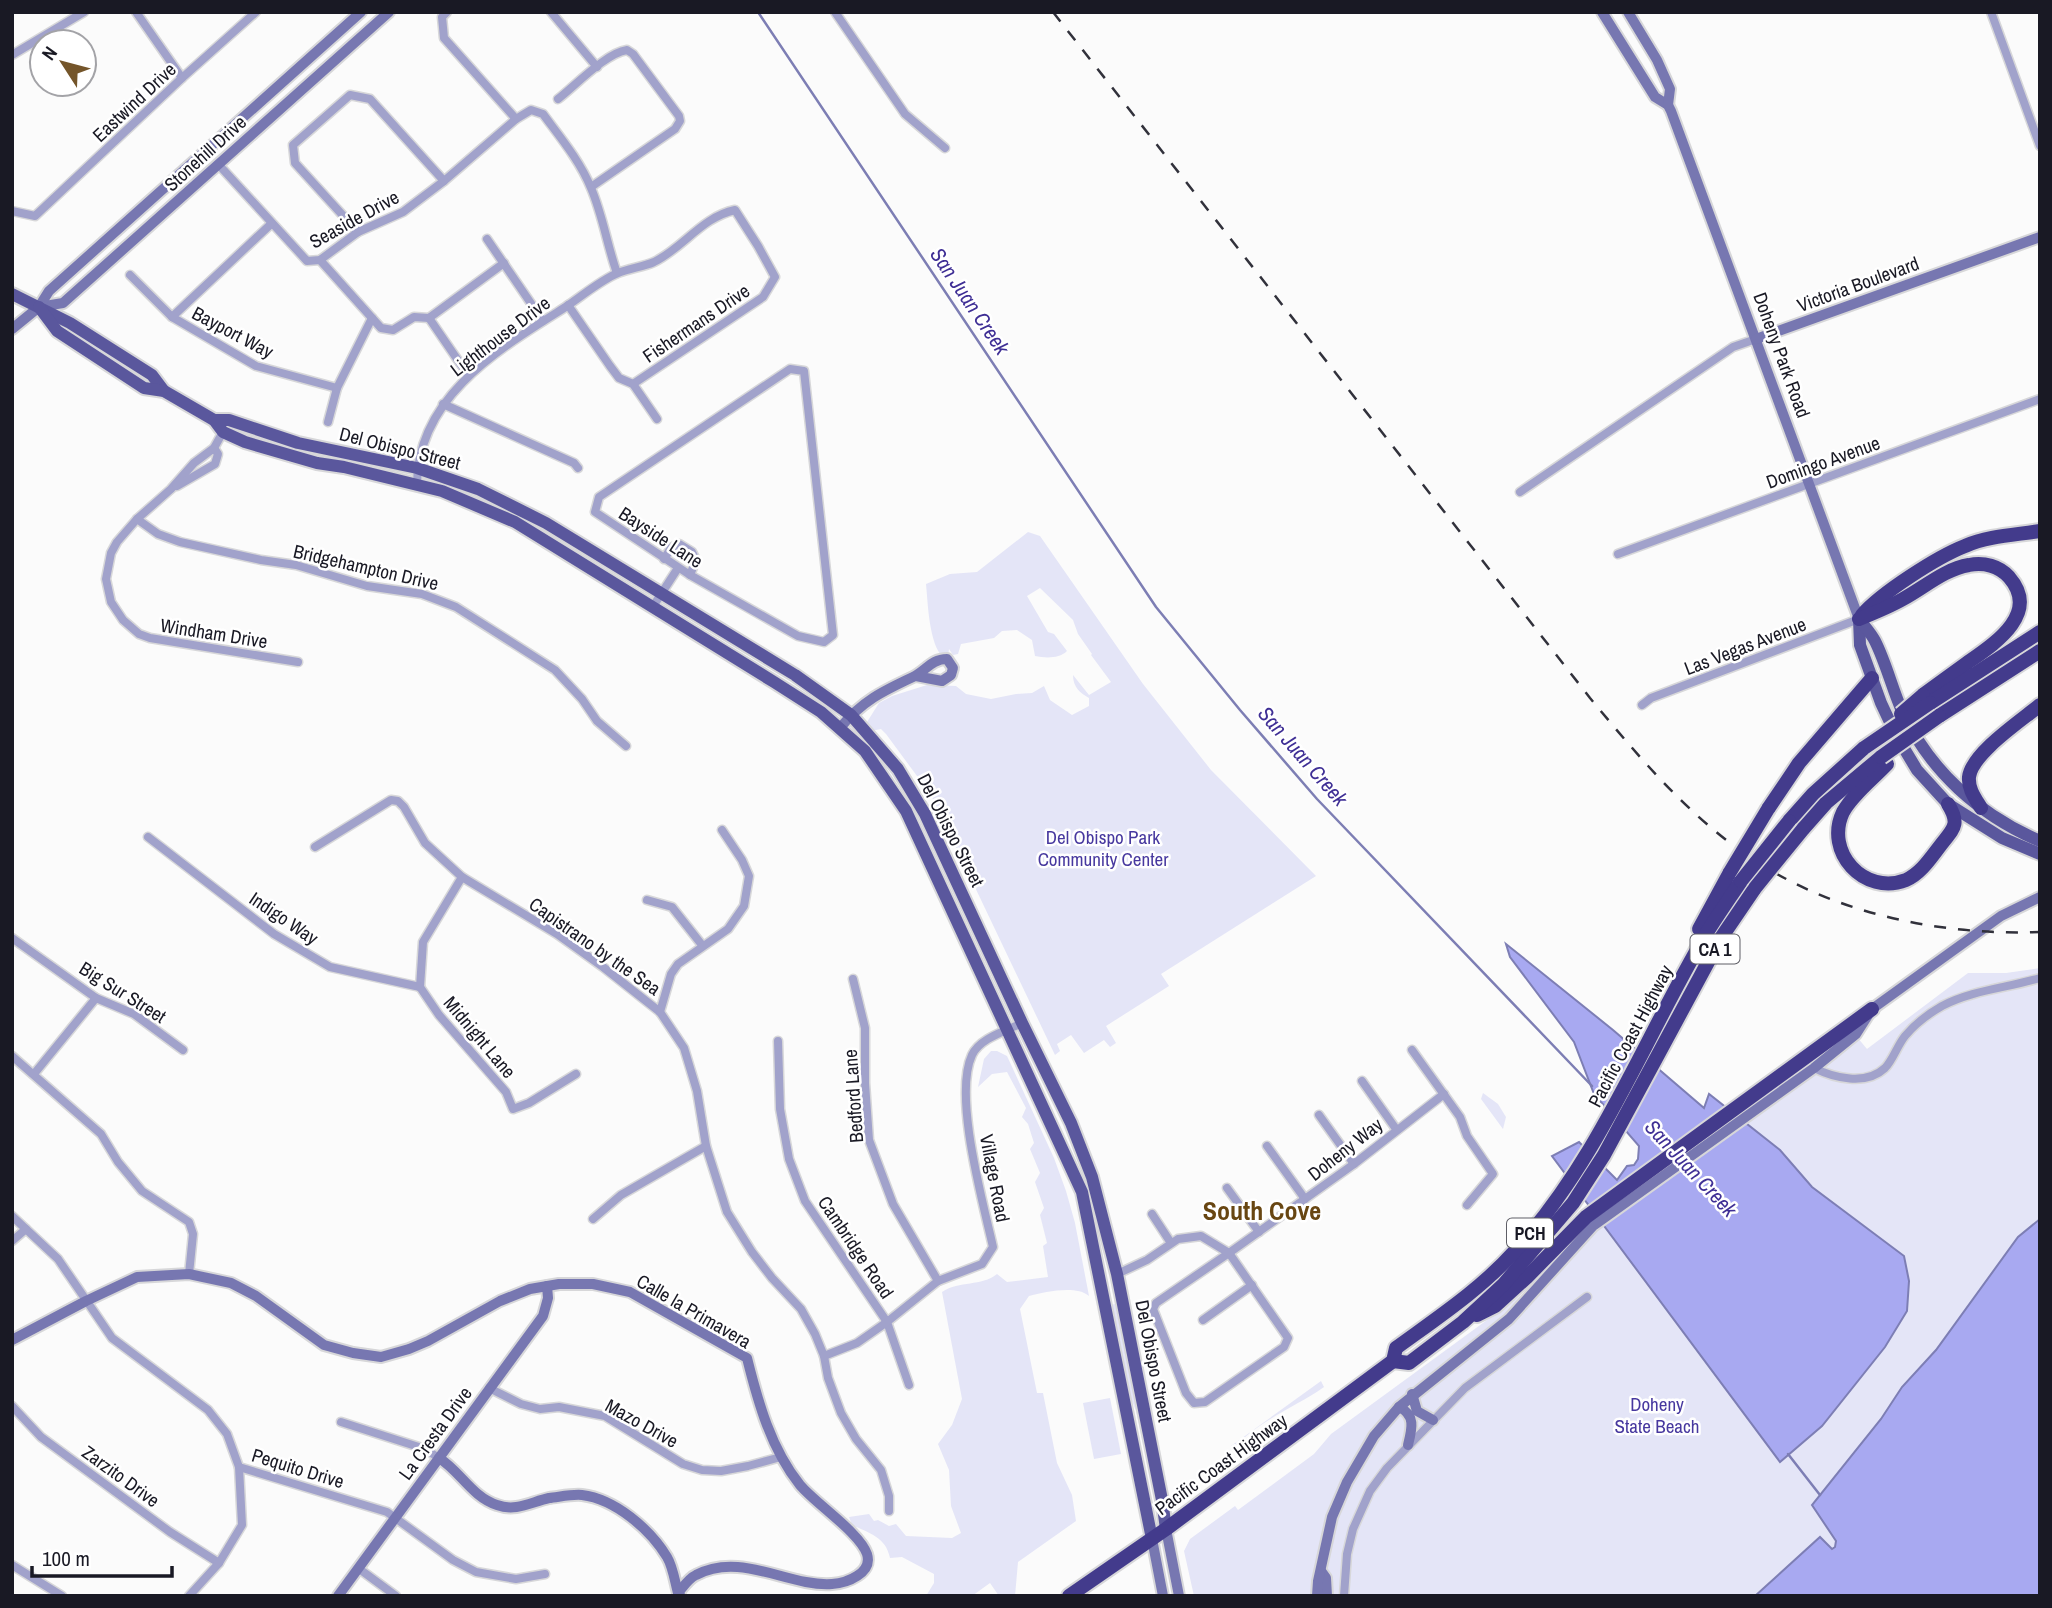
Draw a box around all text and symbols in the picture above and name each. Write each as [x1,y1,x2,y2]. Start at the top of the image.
north arrow [28,28,98,98]
text: N [35,41,63,65]
street label: Eastwind Drive [87,56,181,148]
street label: Stonehill Drive [158,109,252,197]
street label: Seaside Drive [305,184,403,254]
water label: San Juan Creek [923,242,1017,361]
street label: Victoria Boulevard [1793,250,1923,318]
street label: Fishermans Drive [637,278,755,368]
street label: Doheny Park Road [1747,289,1817,421]
street label: Lighthouse Drive [445,290,555,382]
street label: Bayport Way [188,300,278,364]
street label: Del Obispo Street [337,420,464,476]
street label: Domingo Avenue [1763,429,1883,495]
street label: Bayside Lane [614,500,708,574]
street label: Bridgehampton Drive [291,538,441,596]
street label: Las Vegas Avenue [1680,611,1810,681]
street label: Windham Drive [159,612,269,654]
water label: San Juan Creek [1252,700,1355,813]
street label: Del Obispo Street [911,769,991,892]
park label: Del Obispo Park Community Center [1038,824,1169,872]
street label: Indigo Way [244,885,324,951]
street label: Capistrano by the Sea [524,891,666,1001]
road number: CA 1 [1690,934,1740,964]
street label: Big Sur Street [75,955,172,1029]
street label: Pacific Coast Highway [1582,960,1679,1112]
street label: Midnight Lane [438,990,522,1084]
street label: Bedford Lane [837,1048,869,1144]
street label: Doheny Way [1302,1111,1388,1187]
water label: San Juan Creek [1638,1113,1745,1224]
street label: Village Road [974,1132,1016,1224]
street label: Cambridge Road [812,1191,900,1303]
district label: South Cove [1203,1193,1321,1228]
road number: PCH [1507,1218,1553,1248]
street label: Calle la Primavera [632,1268,756,1354]
street label: Del Obispo Street [1129,1298,1179,1425]
street label: La Cresta Drive [392,1381,478,1485]
park label: Doheny State Beach [1615,1391,1699,1439]
street label: Mazo Drive [601,1392,683,1454]
street label: Pacific Coast Highway [1150,1407,1293,1521]
street label: Zarzito Drive [77,1439,165,1513]
street label: Pequito Drive [249,1442,347,1494]
scale bar [32,1534,172,1578]
text: 100 m [42,1544,90,1573]

